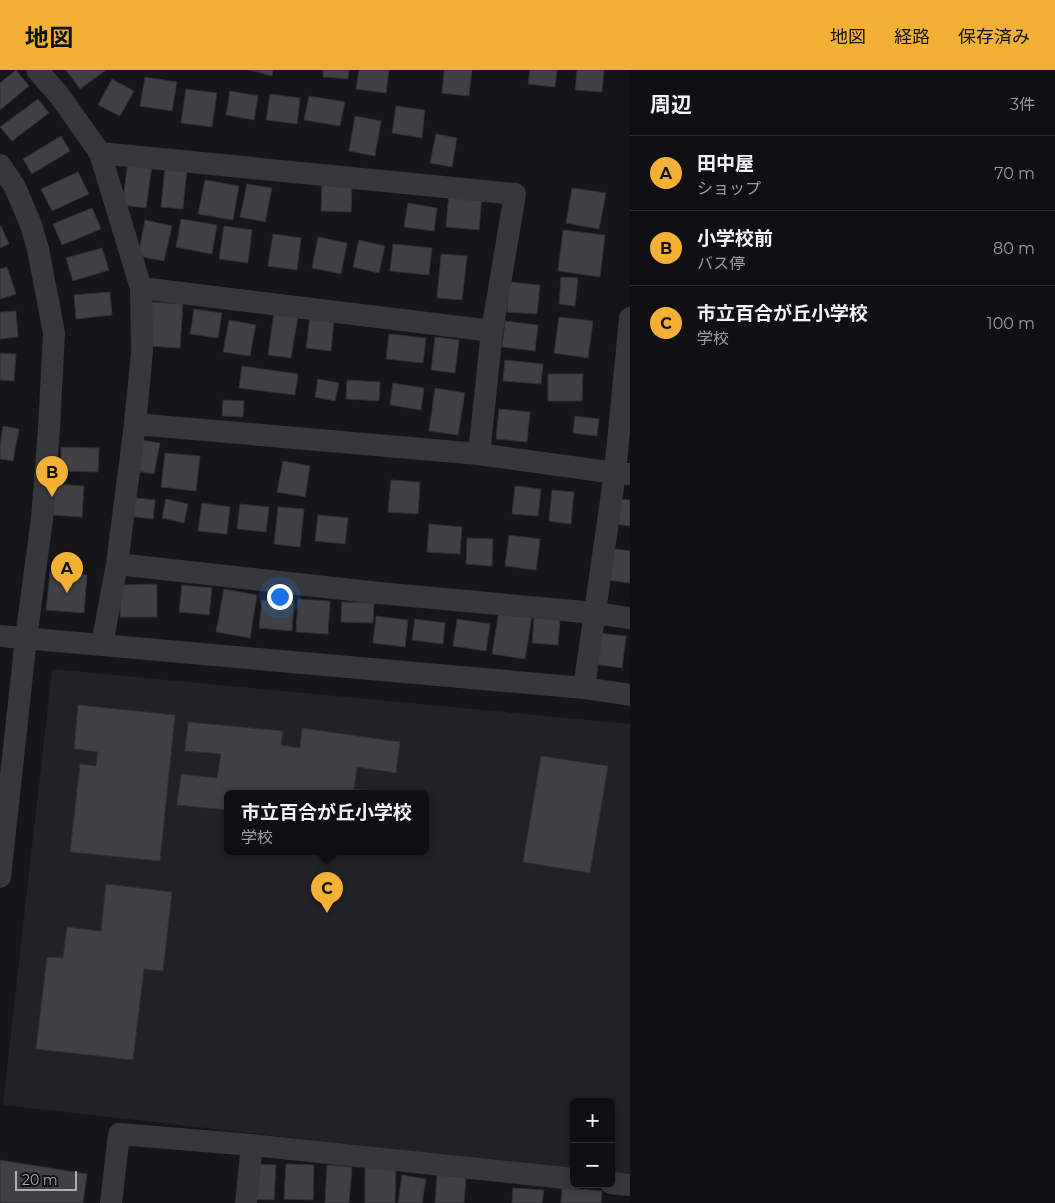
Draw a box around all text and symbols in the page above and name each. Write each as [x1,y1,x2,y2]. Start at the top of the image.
text: 地図 [25,23,73,52]
text: 地図 [830,26,866,48]
text: 経路 [894,26,930,48]
text: 保存済み [958,26,1030,48]
text: 周辺 [650,92,692,117]
text: 3件 [1010,95,1035,114]
text: 田中屋 [697,152,754,175]
text: A [660,164,672,183]
text: 70 m [994,164,1035,183]
text: ショップ [697,179,761,198]
text: 小学校前 [697,227,773,250]
text: B [660,239,672,258]
text: 80 m [993,239,1035,258]
text: バス停 [697,254,745,273]
text: 市立百合が丘小学校 [697,302,868,325]
text: C [660,314,672,333]
text: 100 m [987,314,1035,333]
text: 学校 [697,329,729,348]
pin: B [36,456,68,497]
pin: A [51,552,83,593]
your location [267,584,293,610]
popup [224,790,429,855]
text: 市立百合が丘小学校 [241,801,412,824]
text: 学校 [241,828,273,847]
pin: C [311,872,343,913]
map controls [570,1098,615,1188]
button: + [570,1098,615,1143]
button: − [570,1143,615,1188]
scale bar [15,1168,78,1191]
text: 20 m [22,1171,58,1189]

